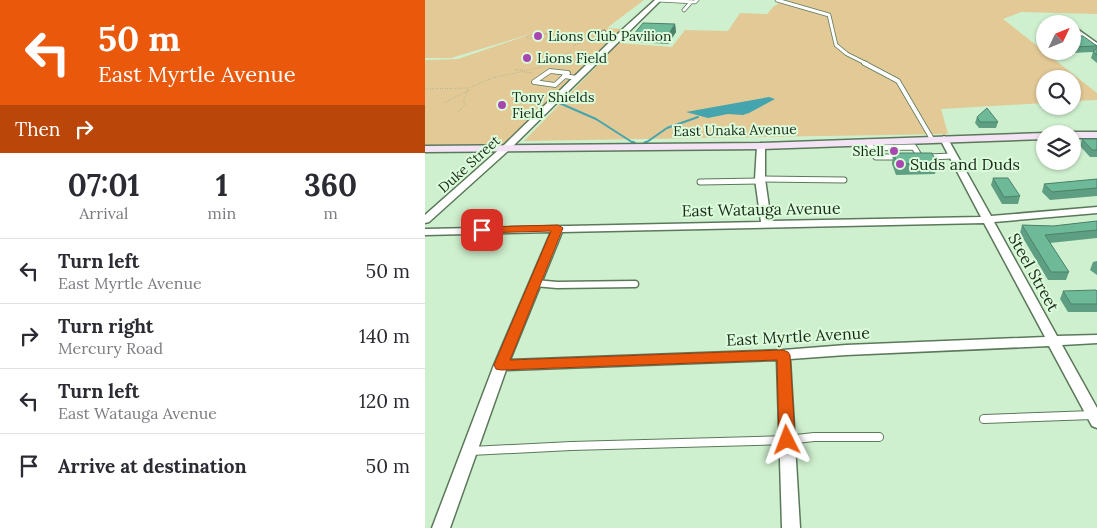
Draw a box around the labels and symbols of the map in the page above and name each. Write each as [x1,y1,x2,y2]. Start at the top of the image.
north arrow [1036,15,1081,60]
place label: Lions Club Pavilion [548,27,672,45]
marker: Lions Club Pavilion [532,30,544,42]
place label: Lions Field [537,49,607,67]
marker: Lions Field [521,52,533,64]
place label: Tony Shields Field [512,88,594,122]
marker: Tony Shields Field [496,99,508,111]
street label: East Unaka Avenue [673,120,797,140]
street label: Duke Street [434,131,504,197]
place label: Shell [852,142,884,160]
marker: Shell [888,145,900,157]
place label: Suds and Duds [910,154,1020,174]
marker: Suds and Duds [894,158,906,170]
street label: East Watauga Avenue [681,198,841,220]
pin [461,209,503,251]
street label: Steel Street [1004,229,1064,315]
street label: East Myrtle Avenue [726,322,871,350]
position arrow [760,413,812,465]

